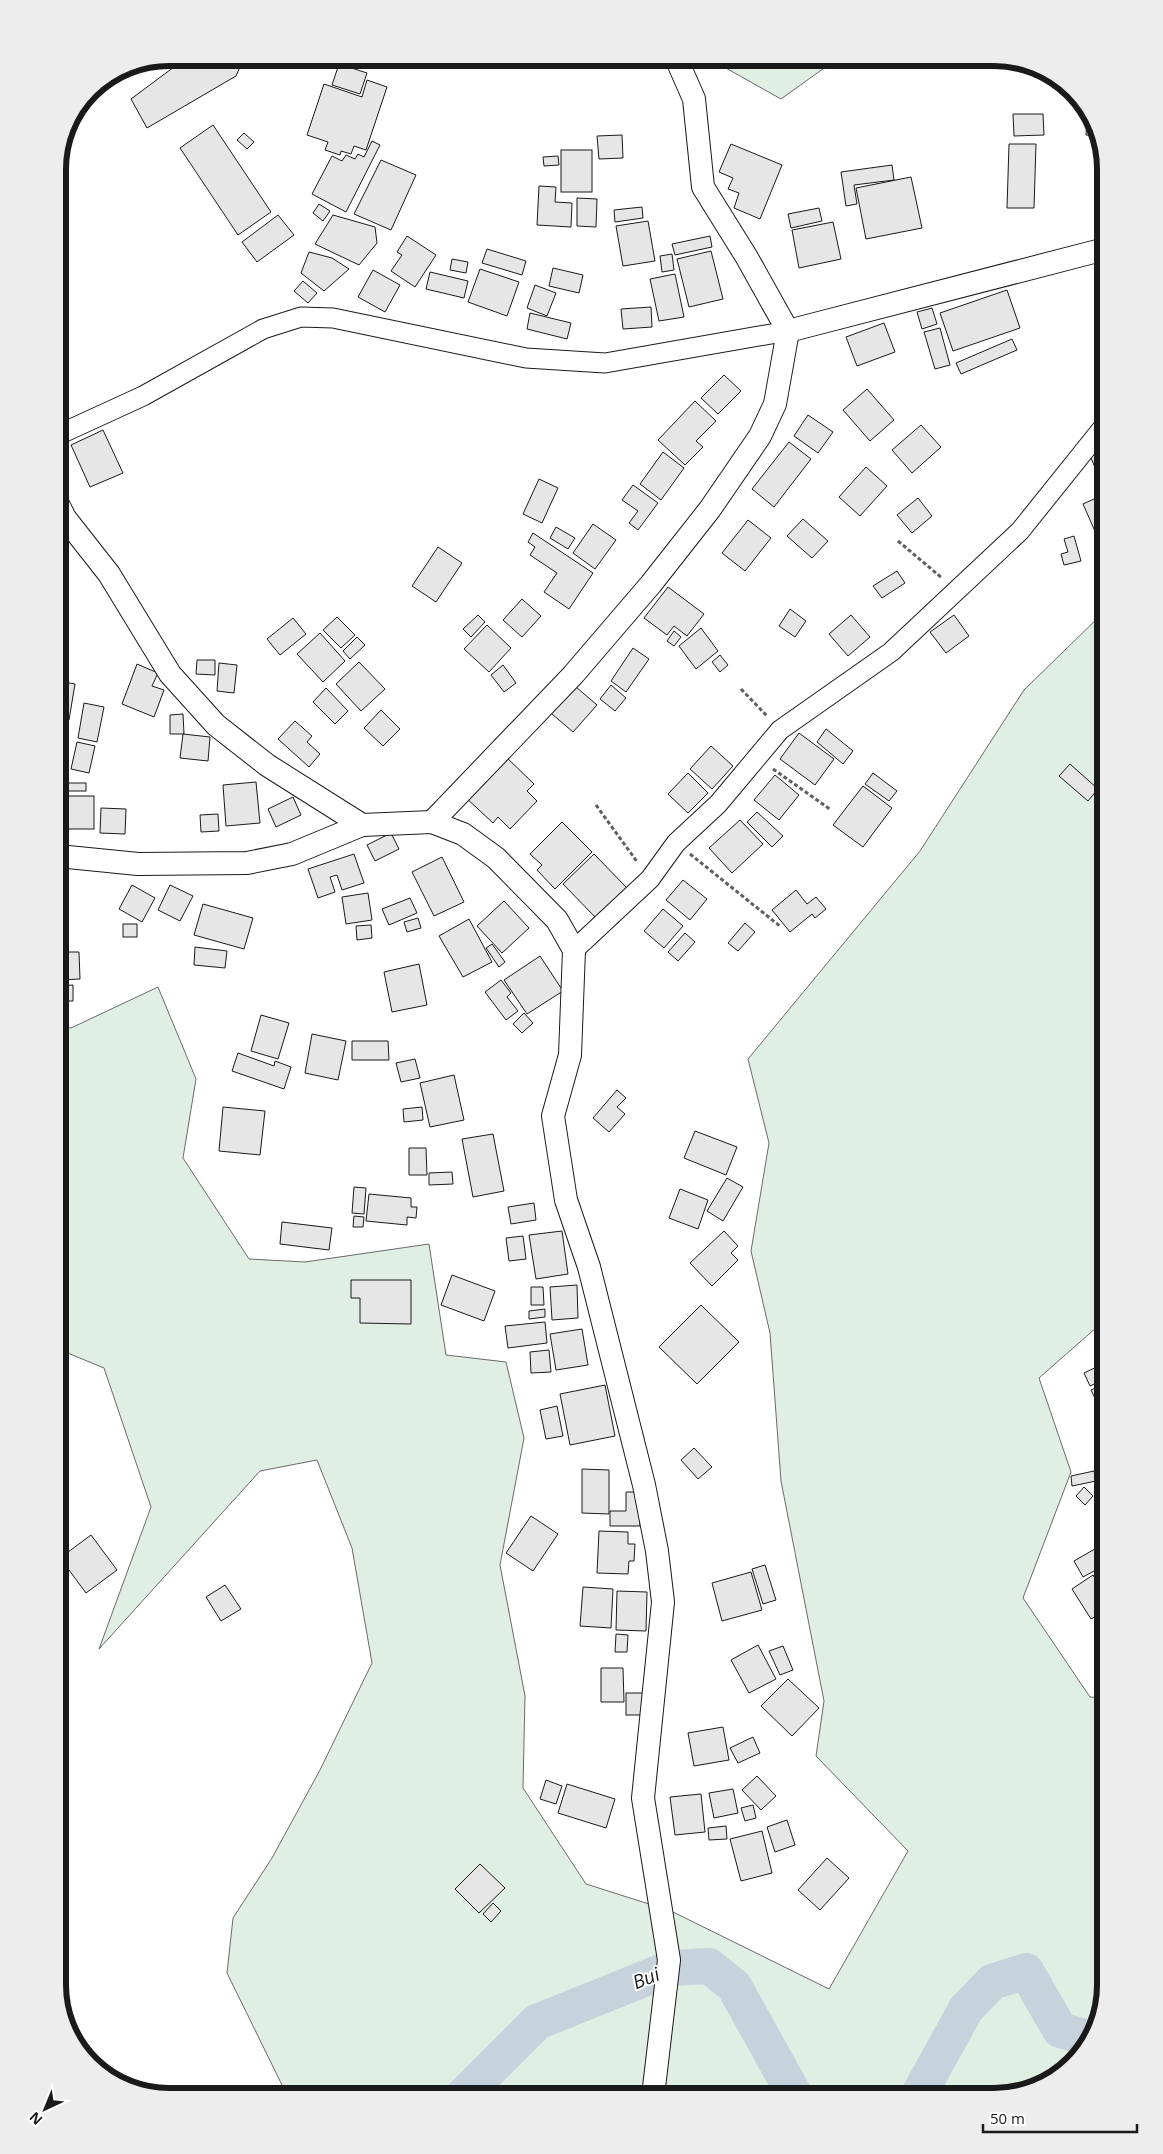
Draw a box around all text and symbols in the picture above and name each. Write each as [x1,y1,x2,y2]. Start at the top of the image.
water label: Bui [629,1960,665,1995]
north arrow [20,2084,70,2134]
scale bar [983,2102,1137,2134]
text: N [25,2108,46,2130]
text: 50 m [990,2108,1025,2128]

